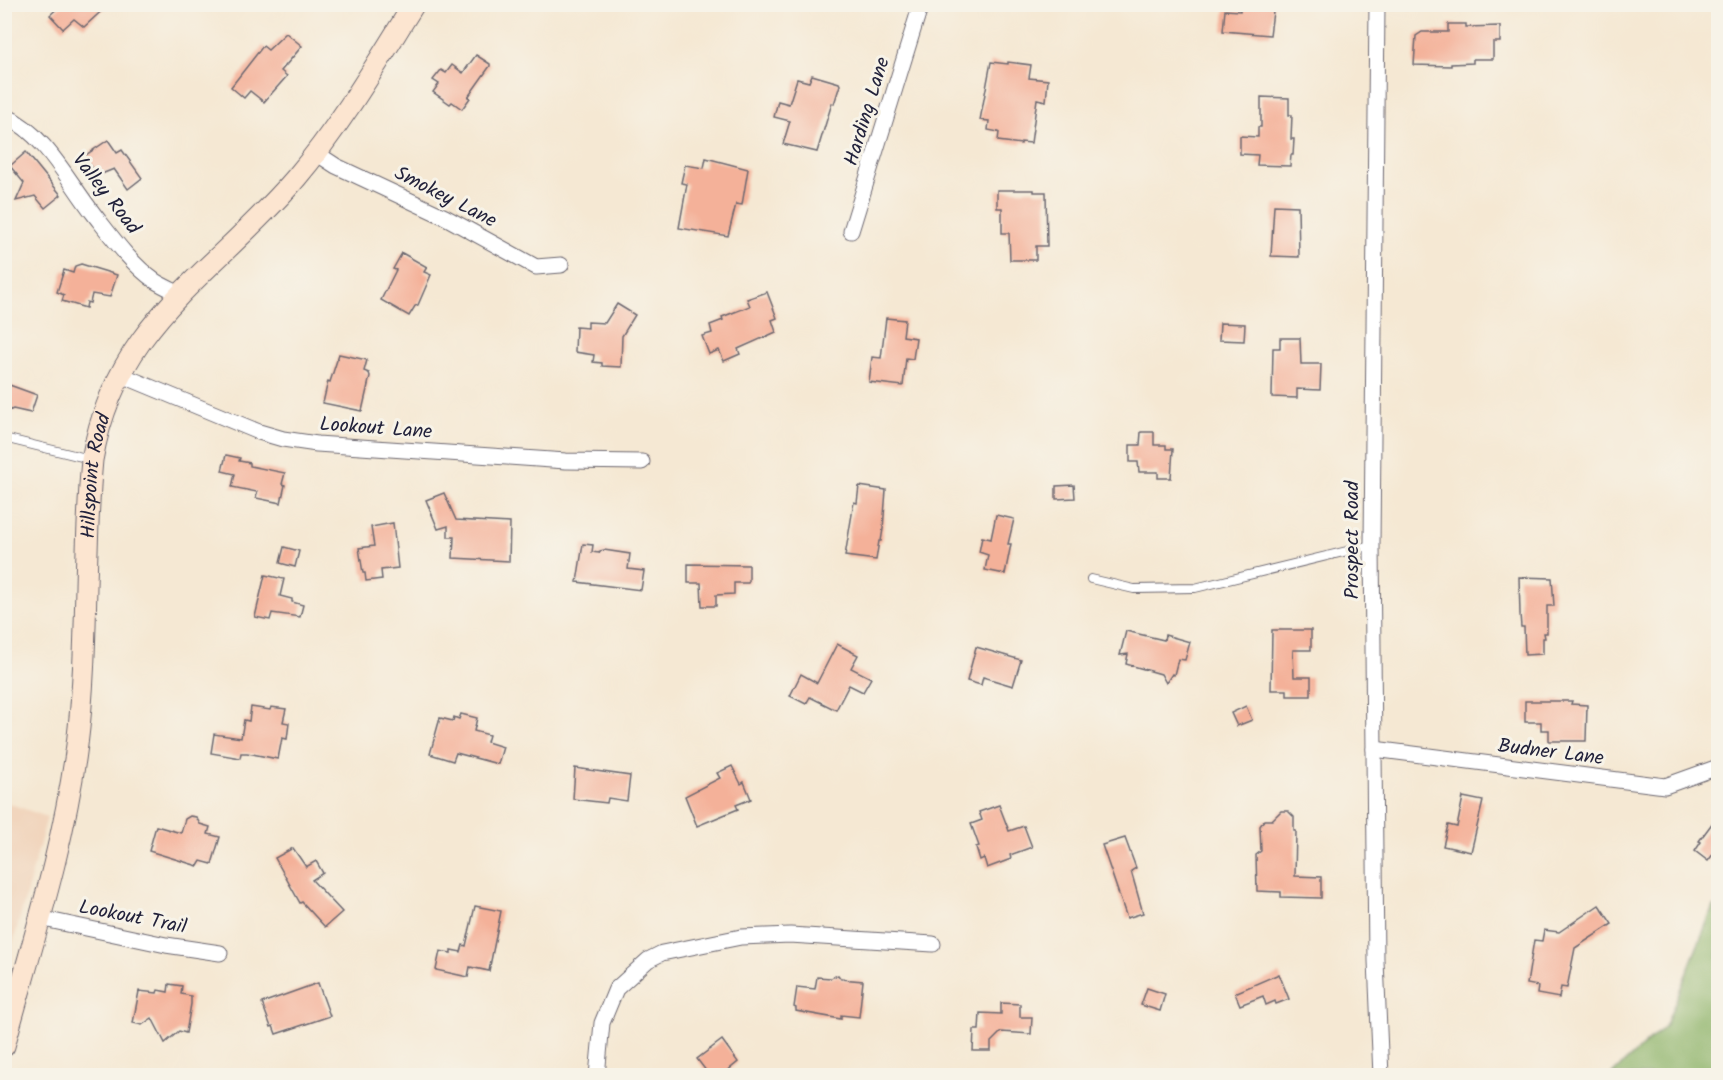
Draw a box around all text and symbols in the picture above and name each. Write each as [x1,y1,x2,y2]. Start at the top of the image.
street label: Harding Lane [836,53,900,170]
street label: Valley Road [63,146,148,243]
street label: Smokey Lane [388,158,502,237]
street label: Hillspoint Road [73,408,121,539]
street label: Lookout Lane [318,409,433,449]
street label: Prospect Road [1337,480,1369,599]
street label: Budner Lane [1496,731,1606,775]
street label: Lookout Trail [76,892,189,944]

